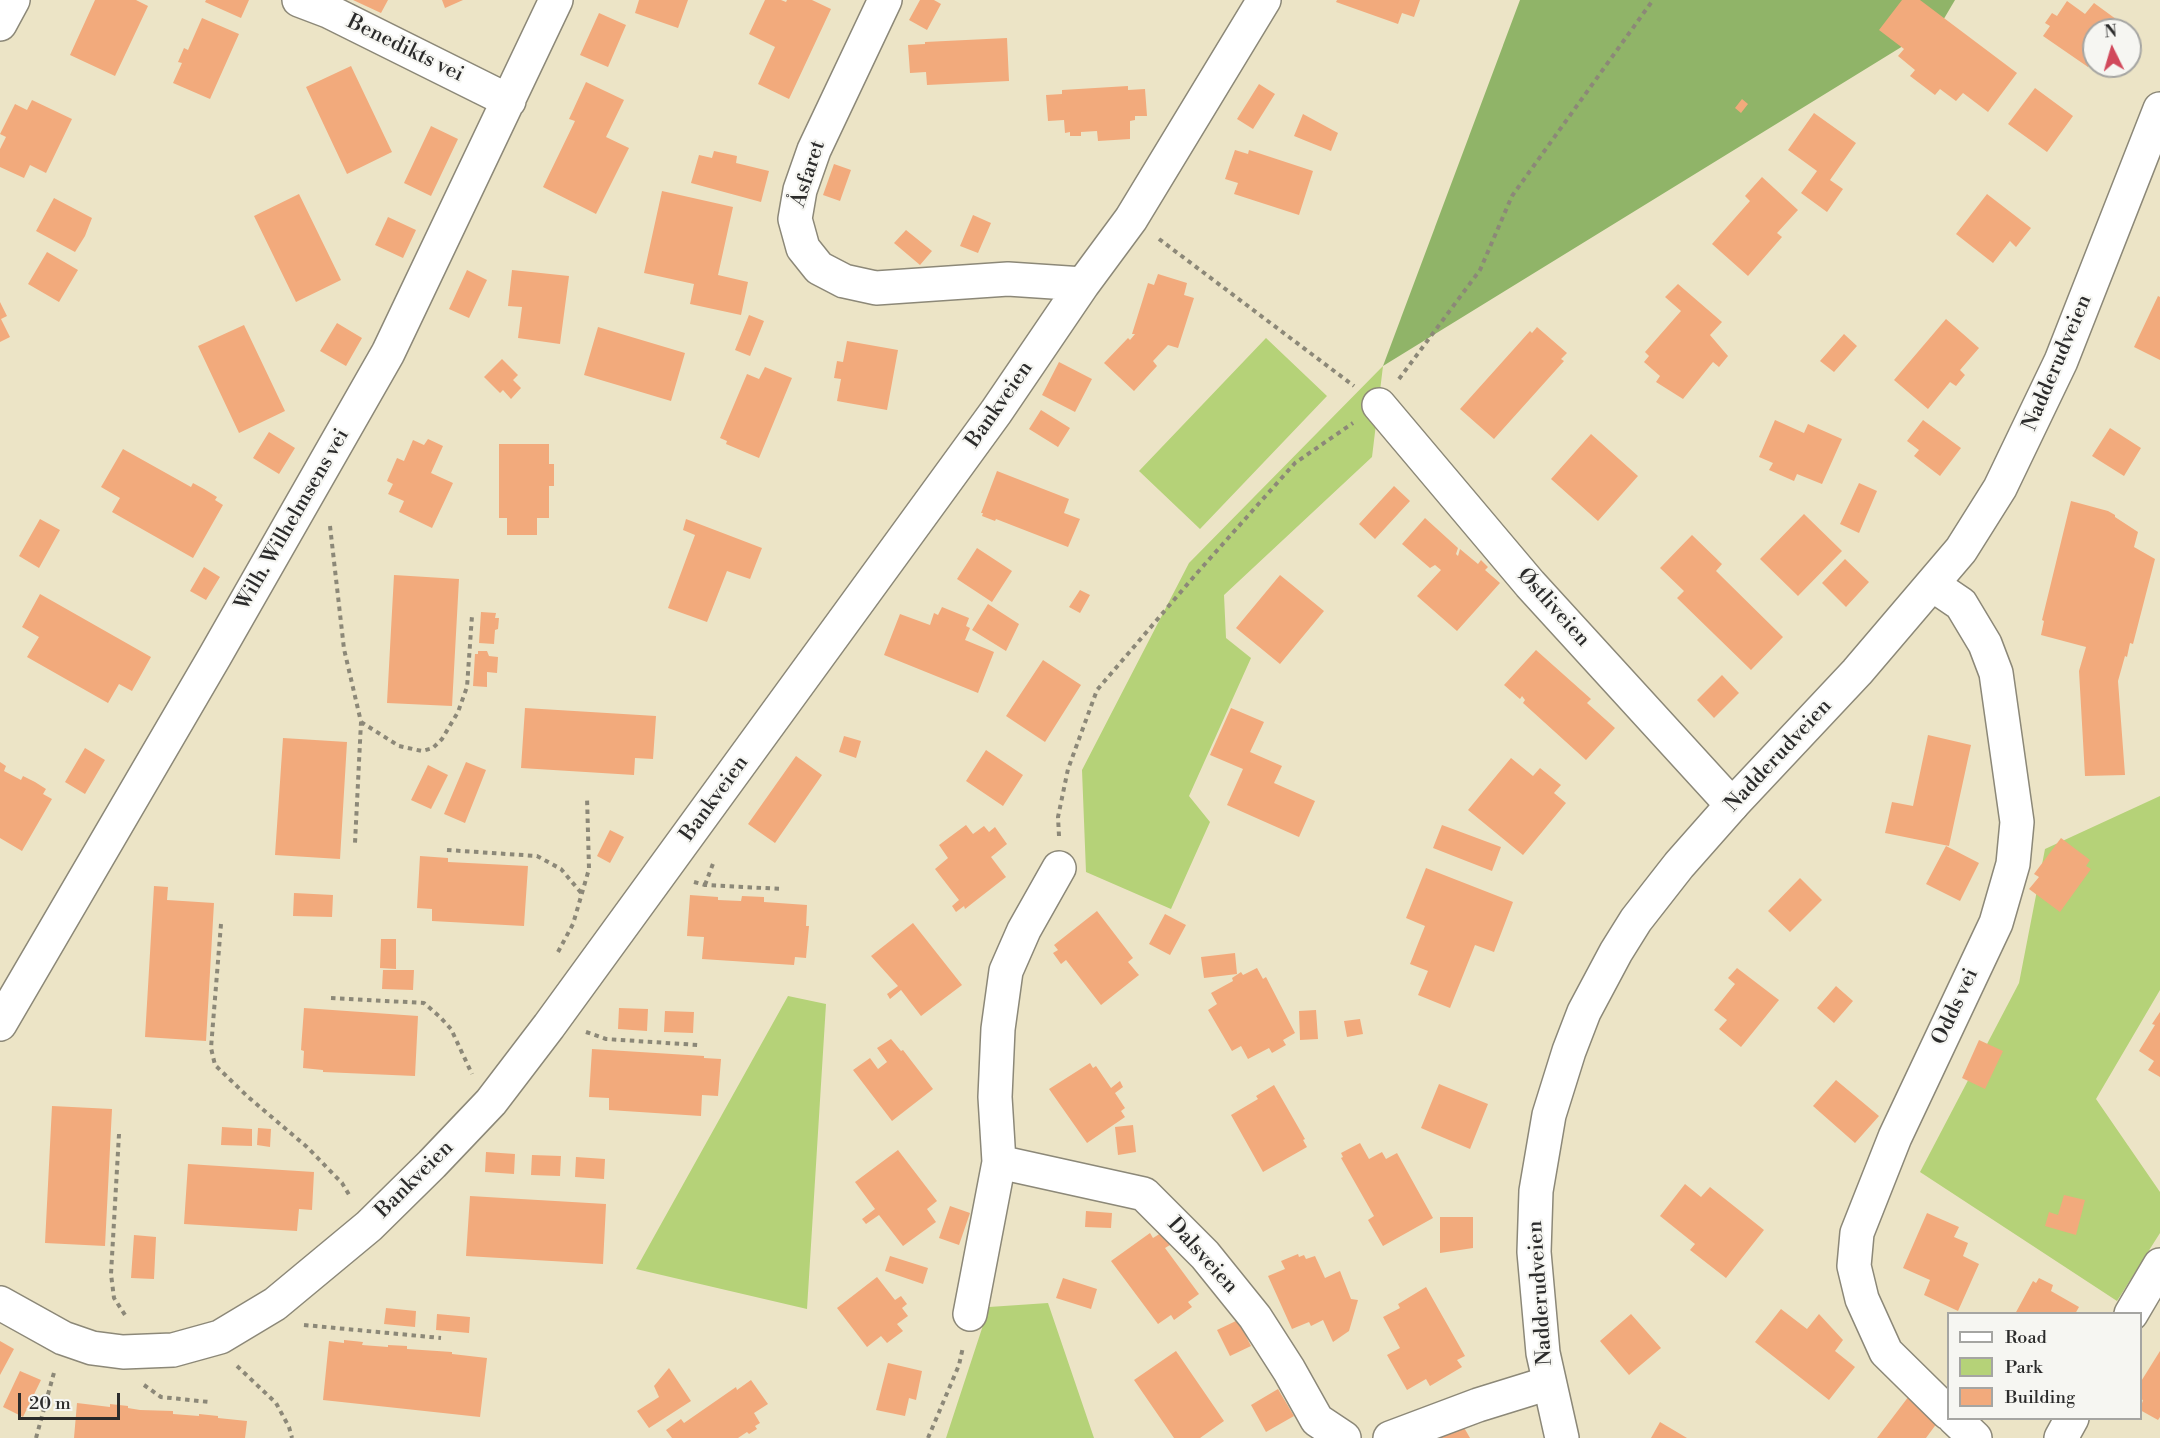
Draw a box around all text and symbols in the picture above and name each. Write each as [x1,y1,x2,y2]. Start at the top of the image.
street label: Benedikts vei [342,10,468,88]
north arrow [2082,18,2142,78]
text: N [2103,22,2118,43]
street label: Åsfaret [786,137,832,211]
street label: Nadderudveien [2018,291,2098,435]
street label: Bankveien [961,357,1039,453]
street label: Wilh. Wilhelmsens vei [231,425,355,615]
street label: Østliveien [1511,564,1595,652]
street label: Nadderudveien [1720,694,1838,818]
street label: Bankveien [676,751,754,847]
street label: Odds vei [1927,965,1985,1049]
street label: Bankveien [371,1136,459,1224]
street label: Dalsveien [1161,1213,1243,1299]
street label: Nadderudveien [1523,1220,1559,1366]
legend [1947,1312,2142,1420]
text: Road [2005,1326,2047,1349]
text: Park [2005,1356,2042,1379]
scale bar [21,1381,123,1419]
text: Building [2005,1386,2075,1409]
text: 20 m [29,1392,71,1415]

